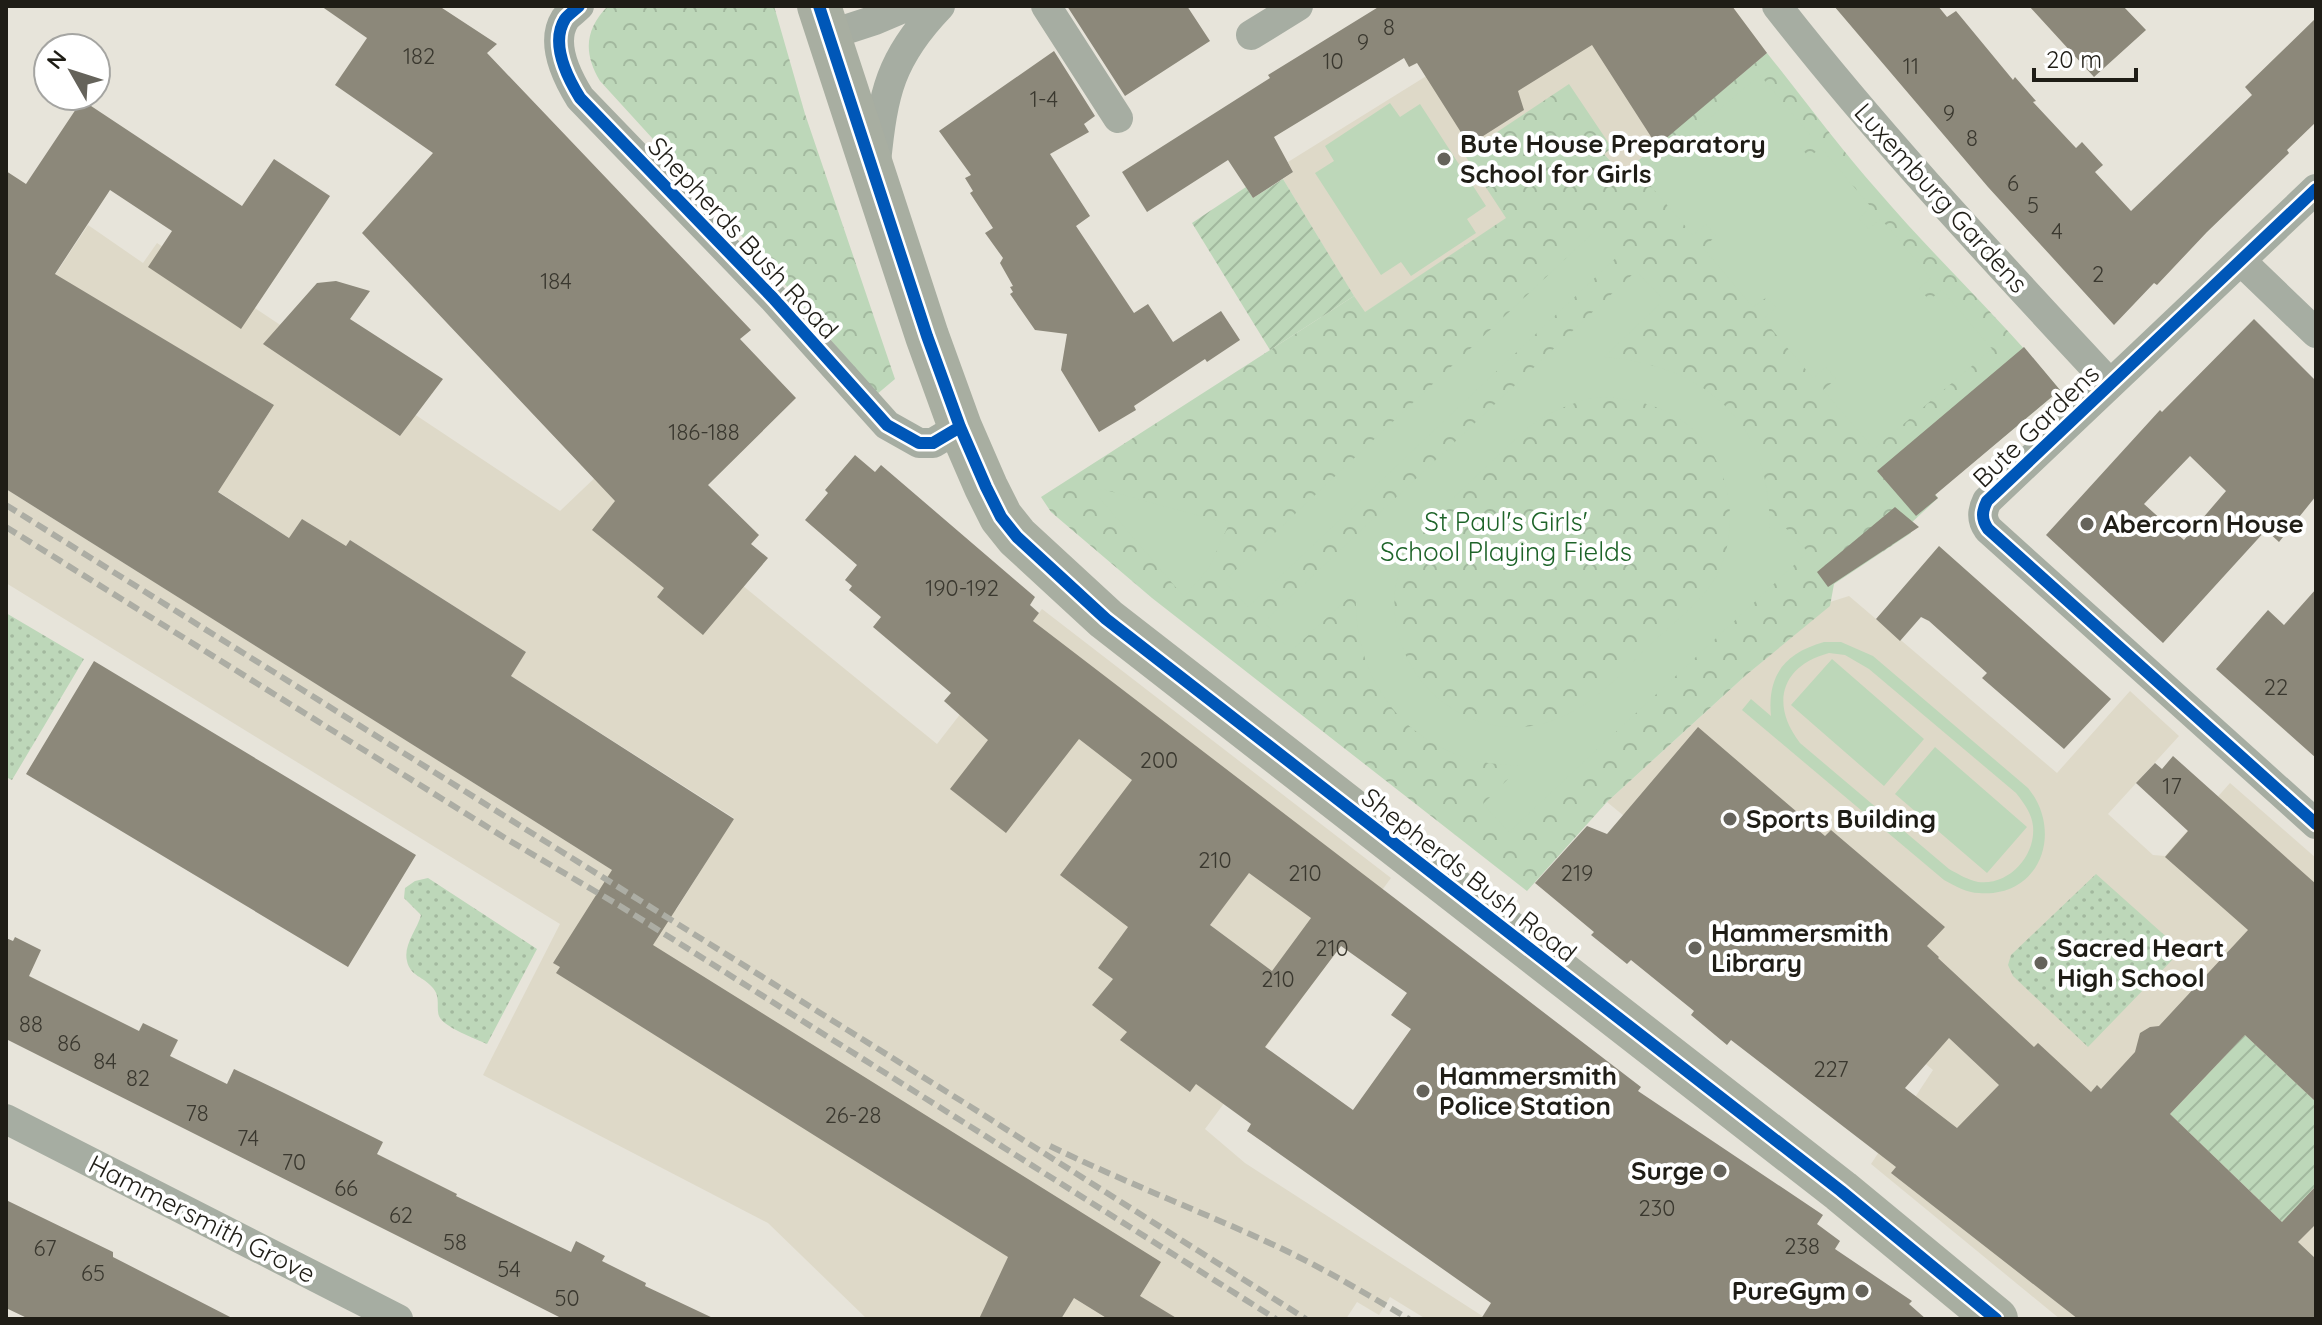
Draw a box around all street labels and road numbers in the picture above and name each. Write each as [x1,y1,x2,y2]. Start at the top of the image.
street label: Luxemburg Gardens [1847,96,2035,299]
street label: Shepherds Bush Road [641,130,845,345]
street label: Bute Gardens [1965,357,2106,494]
street label: Shepherds Bush Road [1355,780,1584,969]
street label: Hammersmith Grove [83,1147,321,1290]

